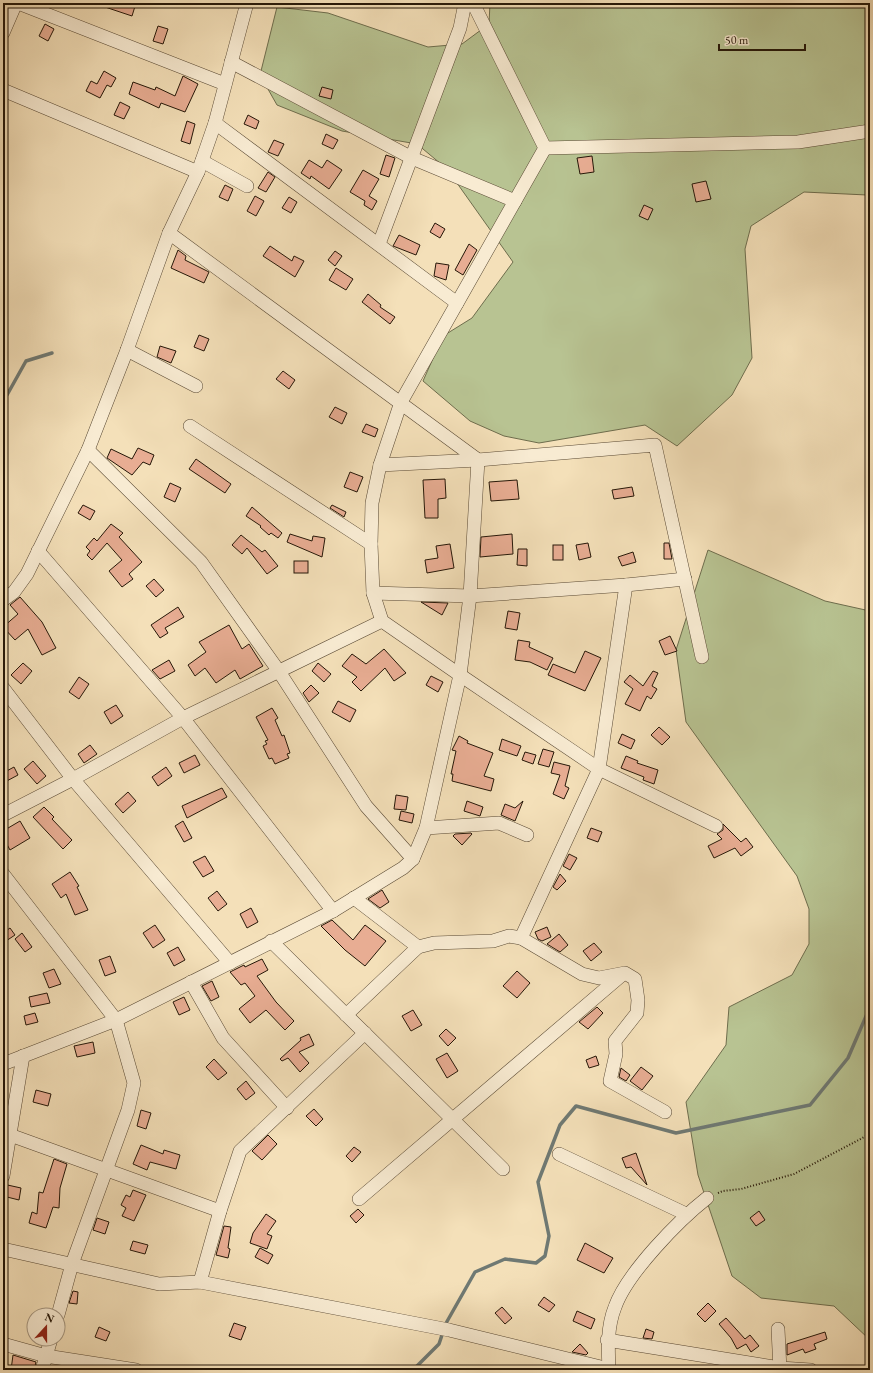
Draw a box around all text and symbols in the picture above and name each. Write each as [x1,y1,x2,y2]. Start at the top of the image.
scale bar [719,26,805,52]
text: 50 m [725,32,749,48]
north arrow [26,1307,66,1347]
text: N [43,1310,56,1326]

